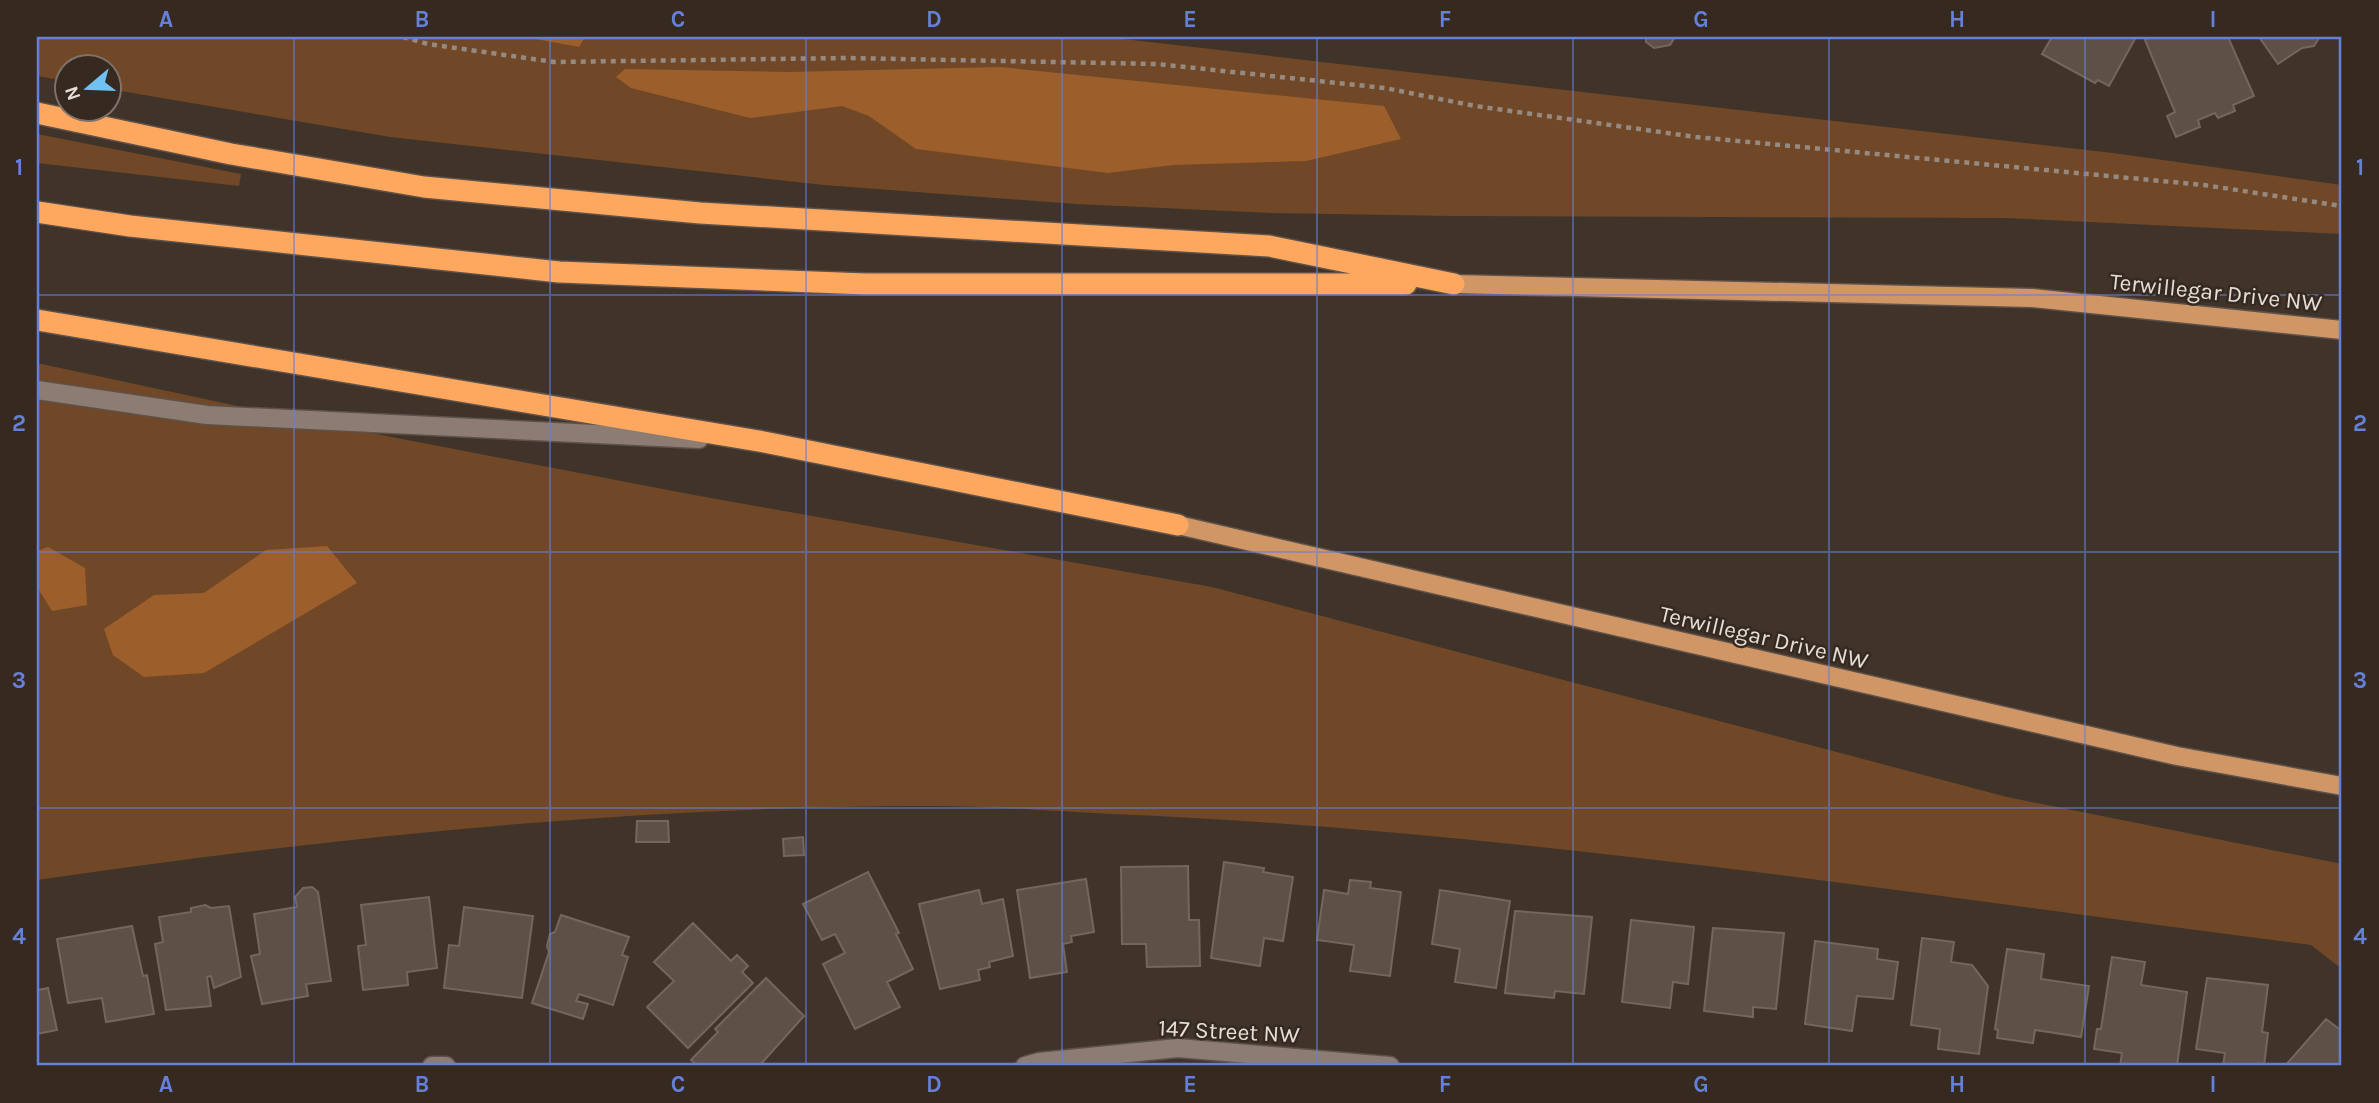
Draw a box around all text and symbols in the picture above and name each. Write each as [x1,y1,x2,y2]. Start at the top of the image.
text: A [159,6,173,33]
text: B [415,6,429,33]
text: C [671,6,685,33]
text: D [926,6,942,33]
text: E [1183,6,1197,33]
text: F [1439,6,1451,33]
text: G [1693,6,1709,33]
text: H [1949,6,1965,33]
text: I [2209,6,2217,33]
north arrow [52,52,122,122]
text: N [60,83,85,103]
text: 1 [15,154,23,181]
text: 1 [2356,154,2364,181]
street label: Terwillegar Drive NW [2109,268,2324,317]
text: 2 [12,410,26,437]
text: 2 [2353,410,2367,437]
street label: Terwillegar Drive NW [1657,600,1871,675]
text: 3 [12,667,26,694]
text: 3 [2353,667,2367,694]
text: 4 [12,923,26,950]
text: 4 [2353,923,2367,950]
street label: 147 Street NW [1158,1014,1301,1049]
text: A [159,1071,173,1098]
text: B [415,1071,429,1098]
text: C [671,1071,685,1098]
text: D [926,1071,942,1098]
text: E [1183,1071,1197,1098]
text: F [1439,1071,1451,1098]
text: G [1693,1071,1709,1098]
text: H [1949,1071,1965,1098]
text: I [2209,1071,2217,1098]

